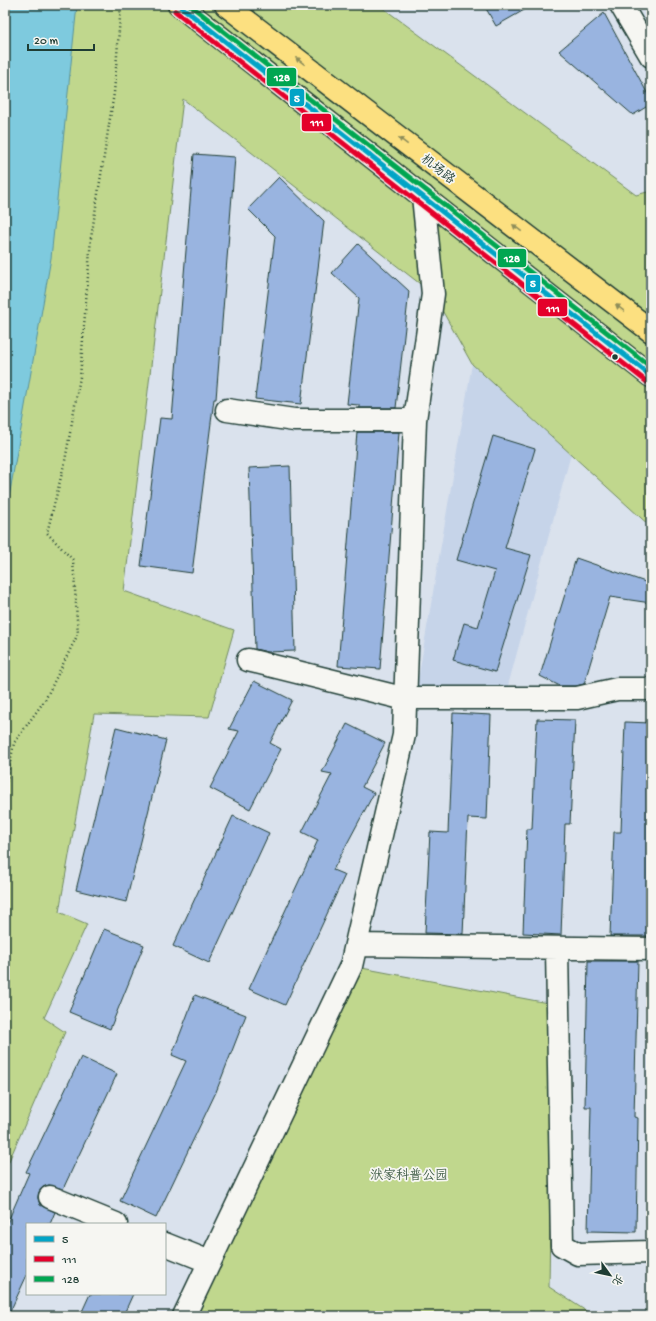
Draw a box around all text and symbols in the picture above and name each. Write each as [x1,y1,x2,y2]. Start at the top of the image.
scale bar [28,26,94,52]
text: 20 m [34,35,59,49]
one-way arrow [294,57,305,66]
line badge: 128 [266,67,297,87]
text: 128 [273,73,290,85]
line badge: 5 [289,88,305,107]
text: 5 [294,94,300,106]
line badge: 111 [301,113,332,132]
text: 111 [309,118,324,130]
one-way arrow [397,136,408,145]
street label: 机场路 [417,151,458,188]
one-way arrow [512,225,522,233]
line badge: 128 [497,248,527,268]
text: 128 [503,254,520,266]
line badge: 5 [525,274,541,293]
text: 5 [530,279,536,291]
line badge: 111 [537,298,568,317]
one-way arrow [615,303,626,312]
text: 111 [545,304,560,316]
unlabelled marker [610,352,620,362]
park label: 洑家科普公园 [370,1168,448,1184]
legend [26,1223,166,1295]
text: 5 [62,1234,68,1248]
text: 111 [61,1254,77,1268]
north arrow [590,1255,630,1295]
text: 北 [609,1271,625,1287]
text: 128 [61,1274,80,1288]

